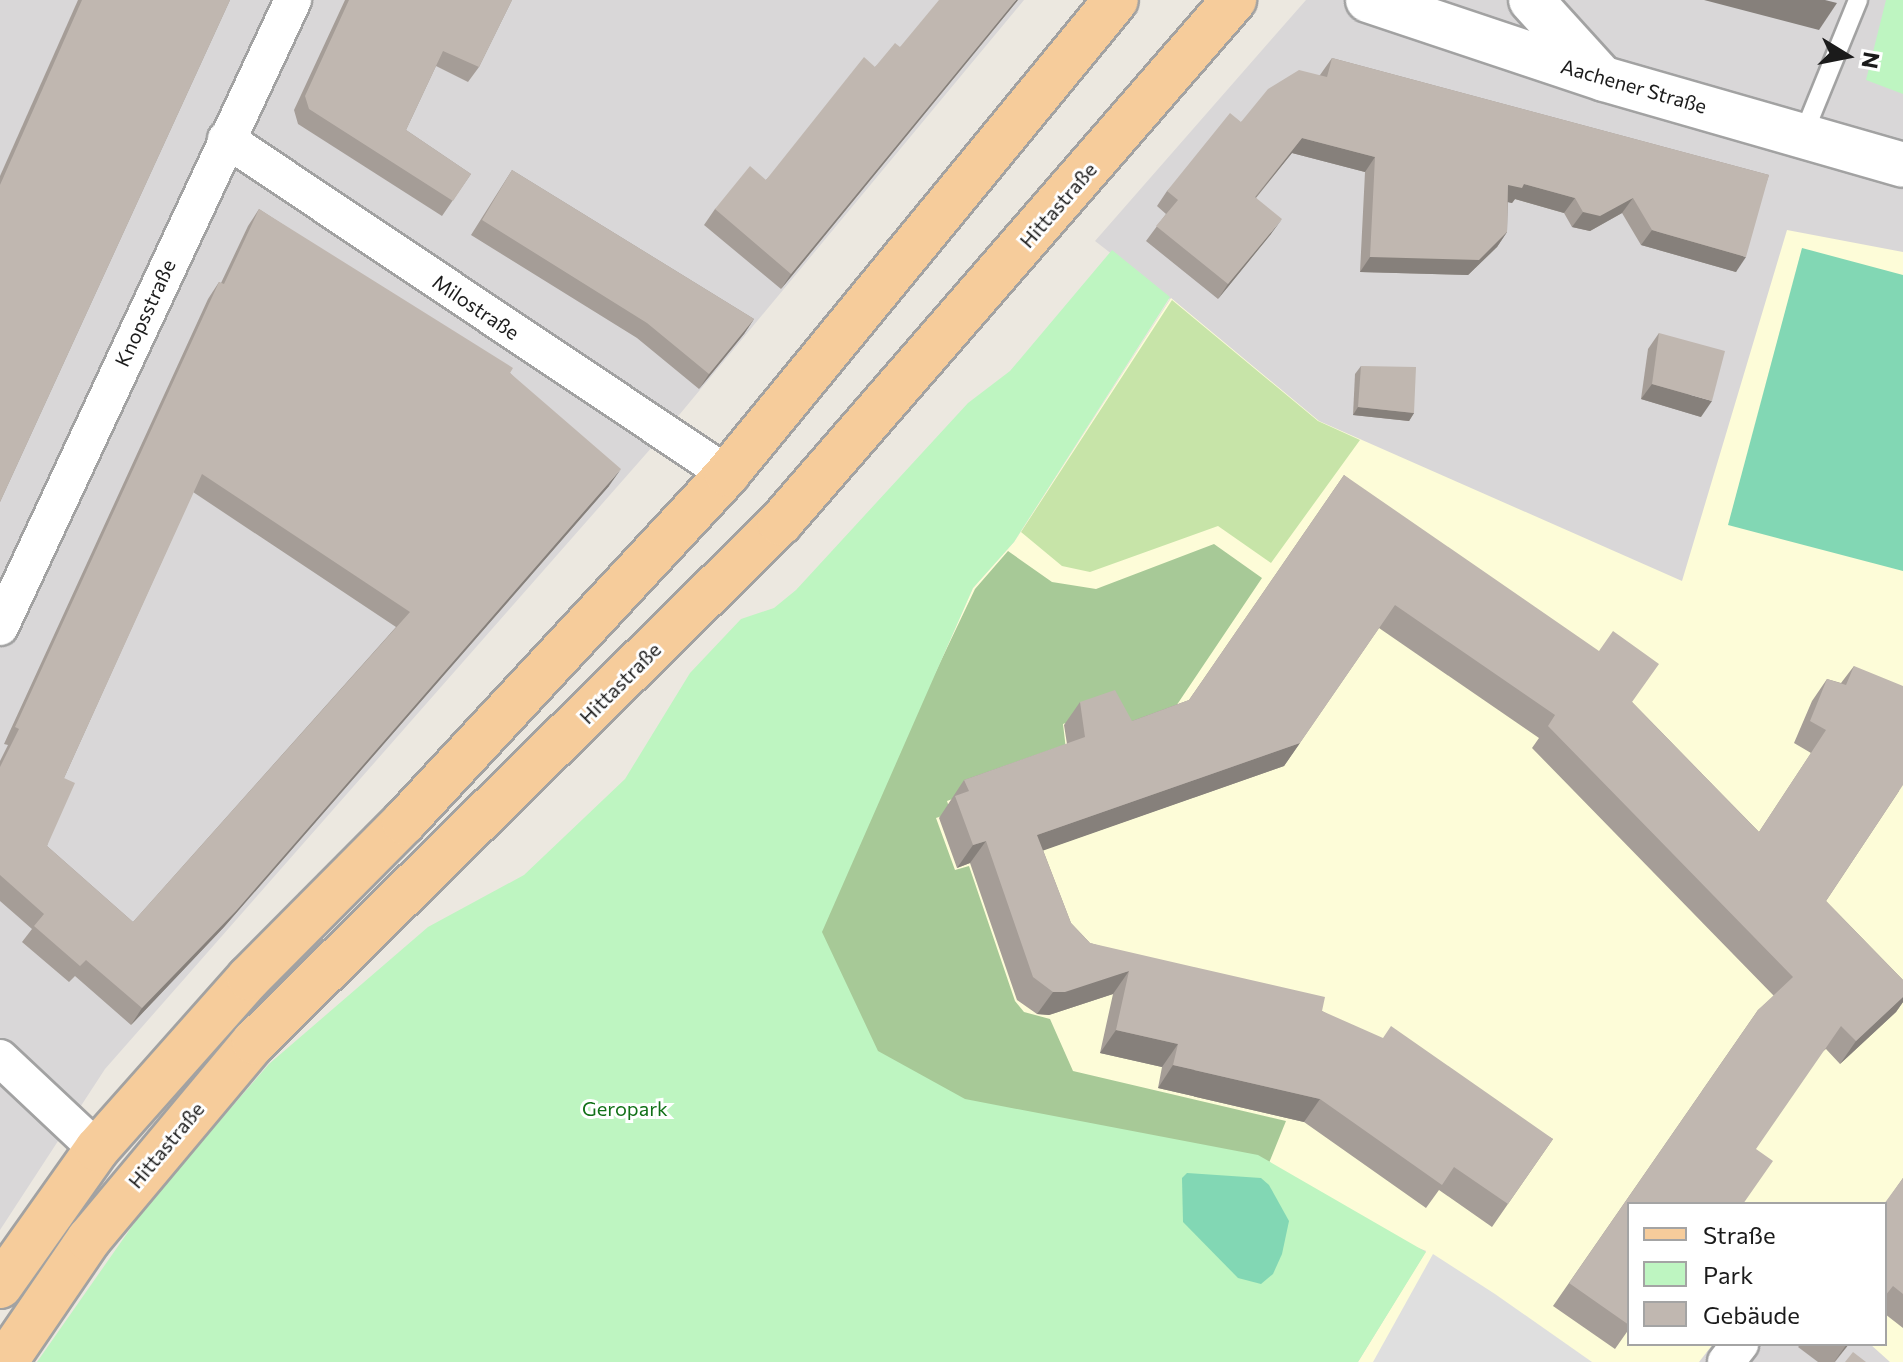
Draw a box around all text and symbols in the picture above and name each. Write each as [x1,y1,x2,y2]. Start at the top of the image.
north arrow [1807,16,1887,96]
text: N [1856,50,1886,71]
street label: Aachener Straße [1558,54,1710,118]
street label: Hittastraße [1014,157,1102,253]
street label: Knopsstraße [110,255,180,371]
street label: Milostraße [428,269,524,345]
street label: Hittastraße [574,637,666,729]
park label: Geropark [582,1096,668,1120]
street label: Hittastraße [123,1097,209,1193]
legend [1627,1202,1887,1346]
text: Straße [1703,1220,1776,1249]
text: Park [1703,1260,1753,1289]
text: Gebäude [1703,1300,1800,1329]

